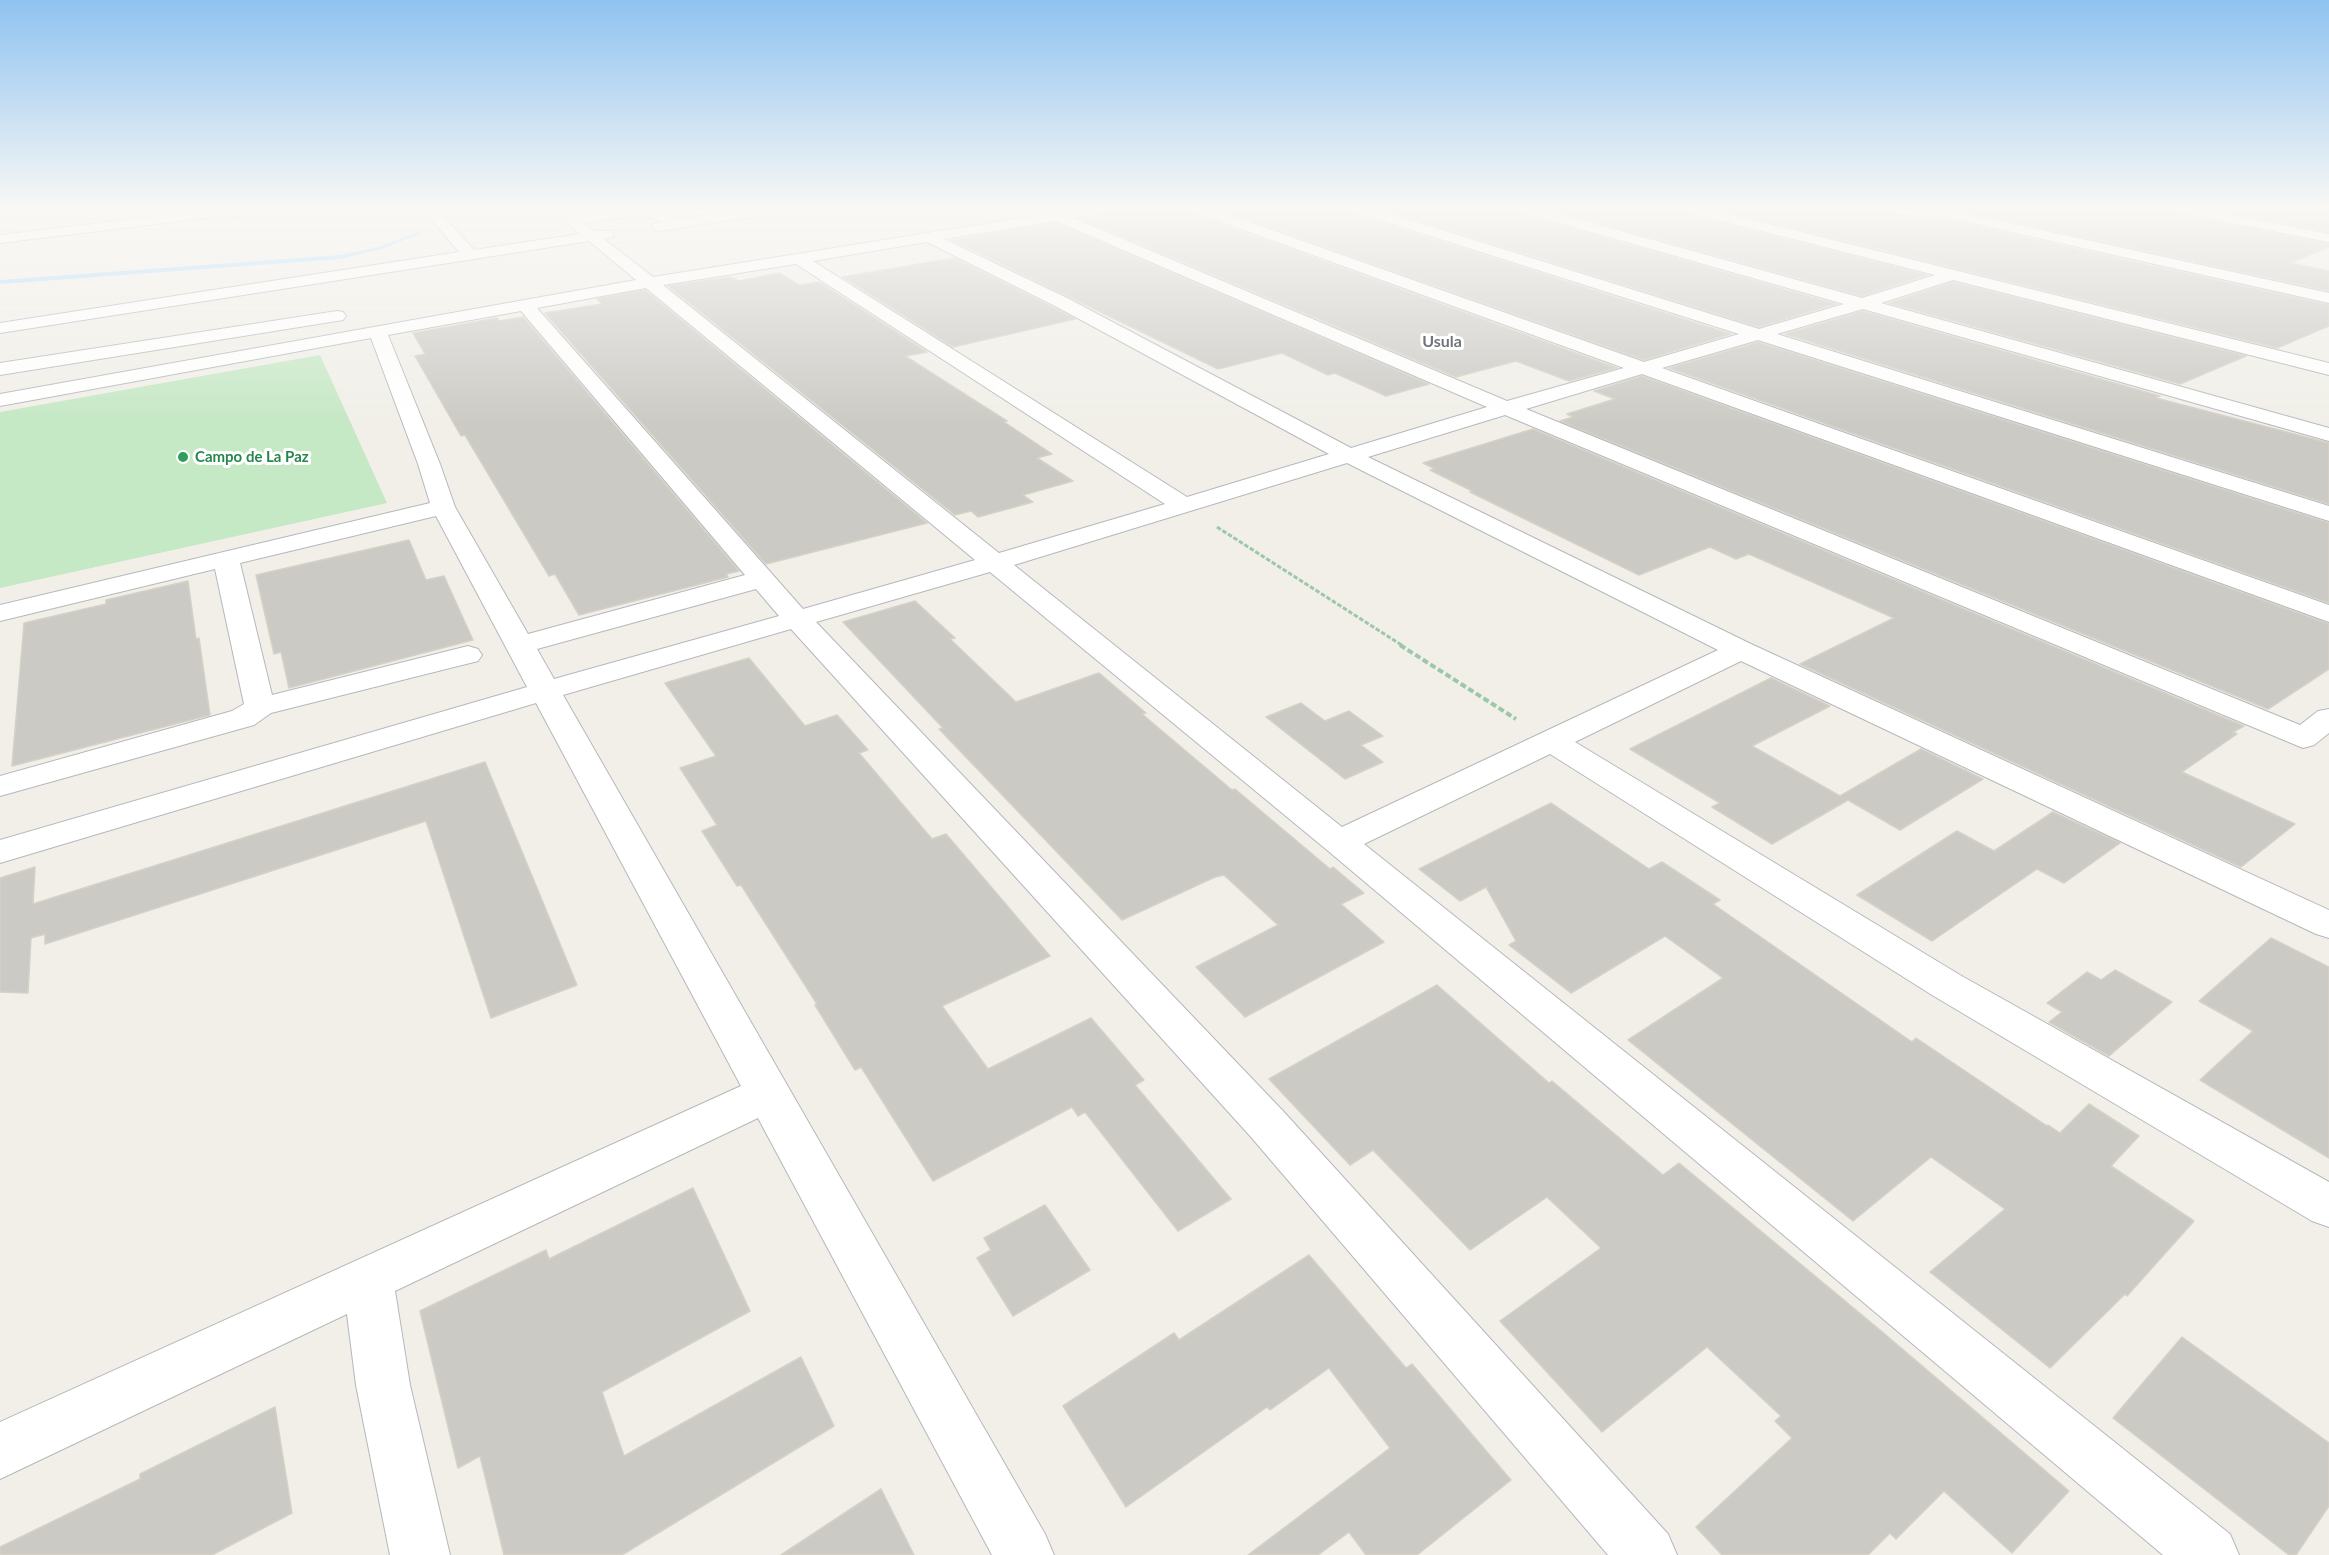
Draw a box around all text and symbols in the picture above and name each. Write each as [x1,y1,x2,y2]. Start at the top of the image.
district label: Usula [1422,332,1462,352]
place label: Campo de La Paz [195,448,309,466]
marker: Campo de La Paz [176,450,190,464]

